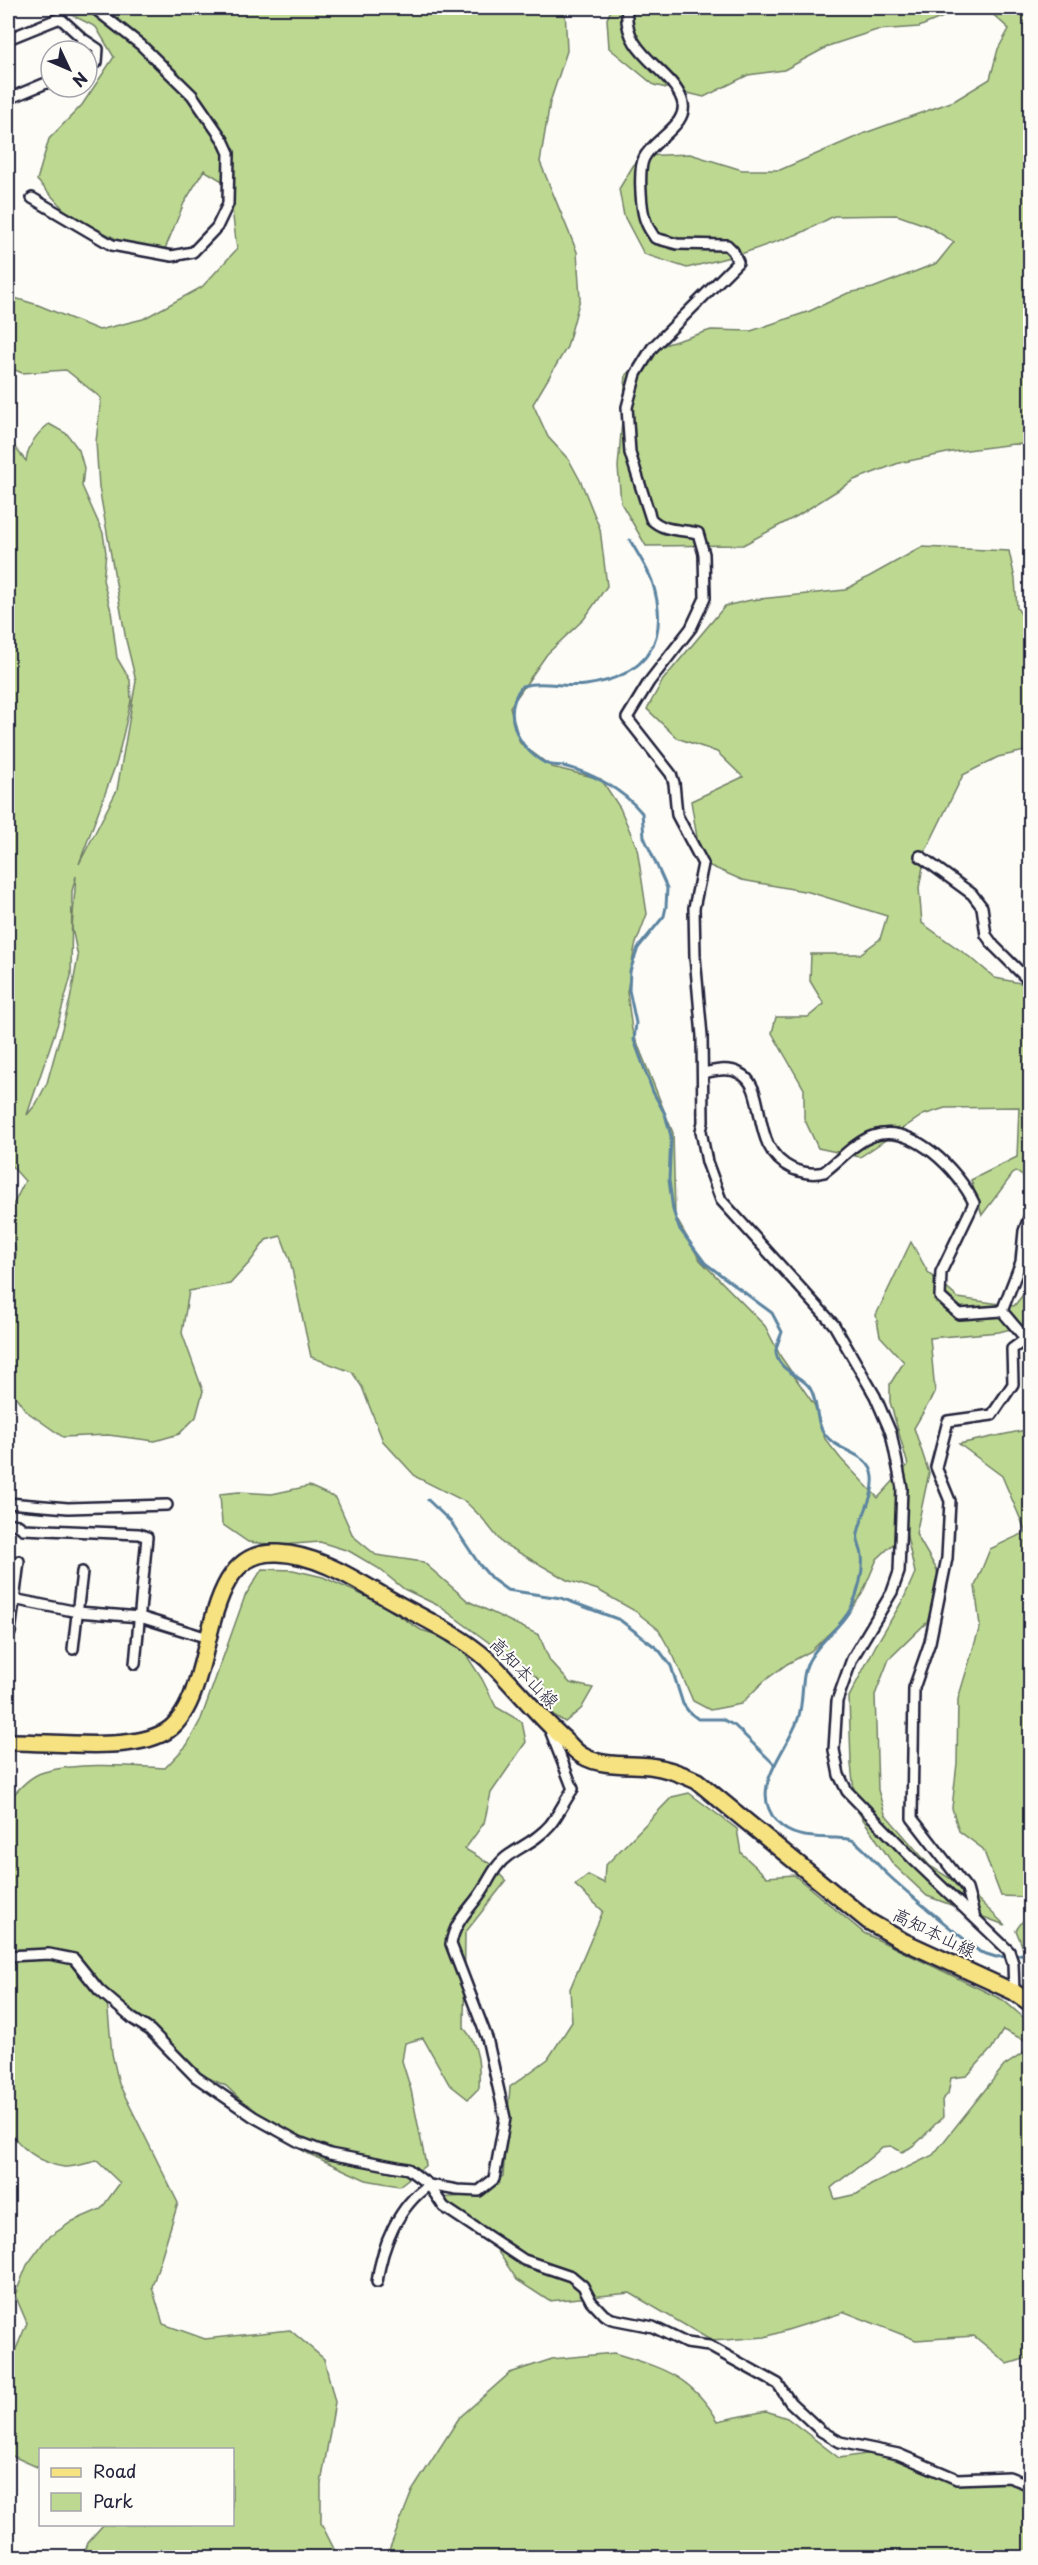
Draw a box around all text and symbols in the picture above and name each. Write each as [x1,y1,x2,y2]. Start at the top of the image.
north arrow [39,39,99,99]
text: N [67,67,94,93]
street label: 高知本山線 [484,1630,566,1714]
street label: 高知本山線 [888,1900,981,1964]
legend [39,2448,234,2526]
text: Road [93,2457,137,2484]
text: Park [93,2487,133,2514]

